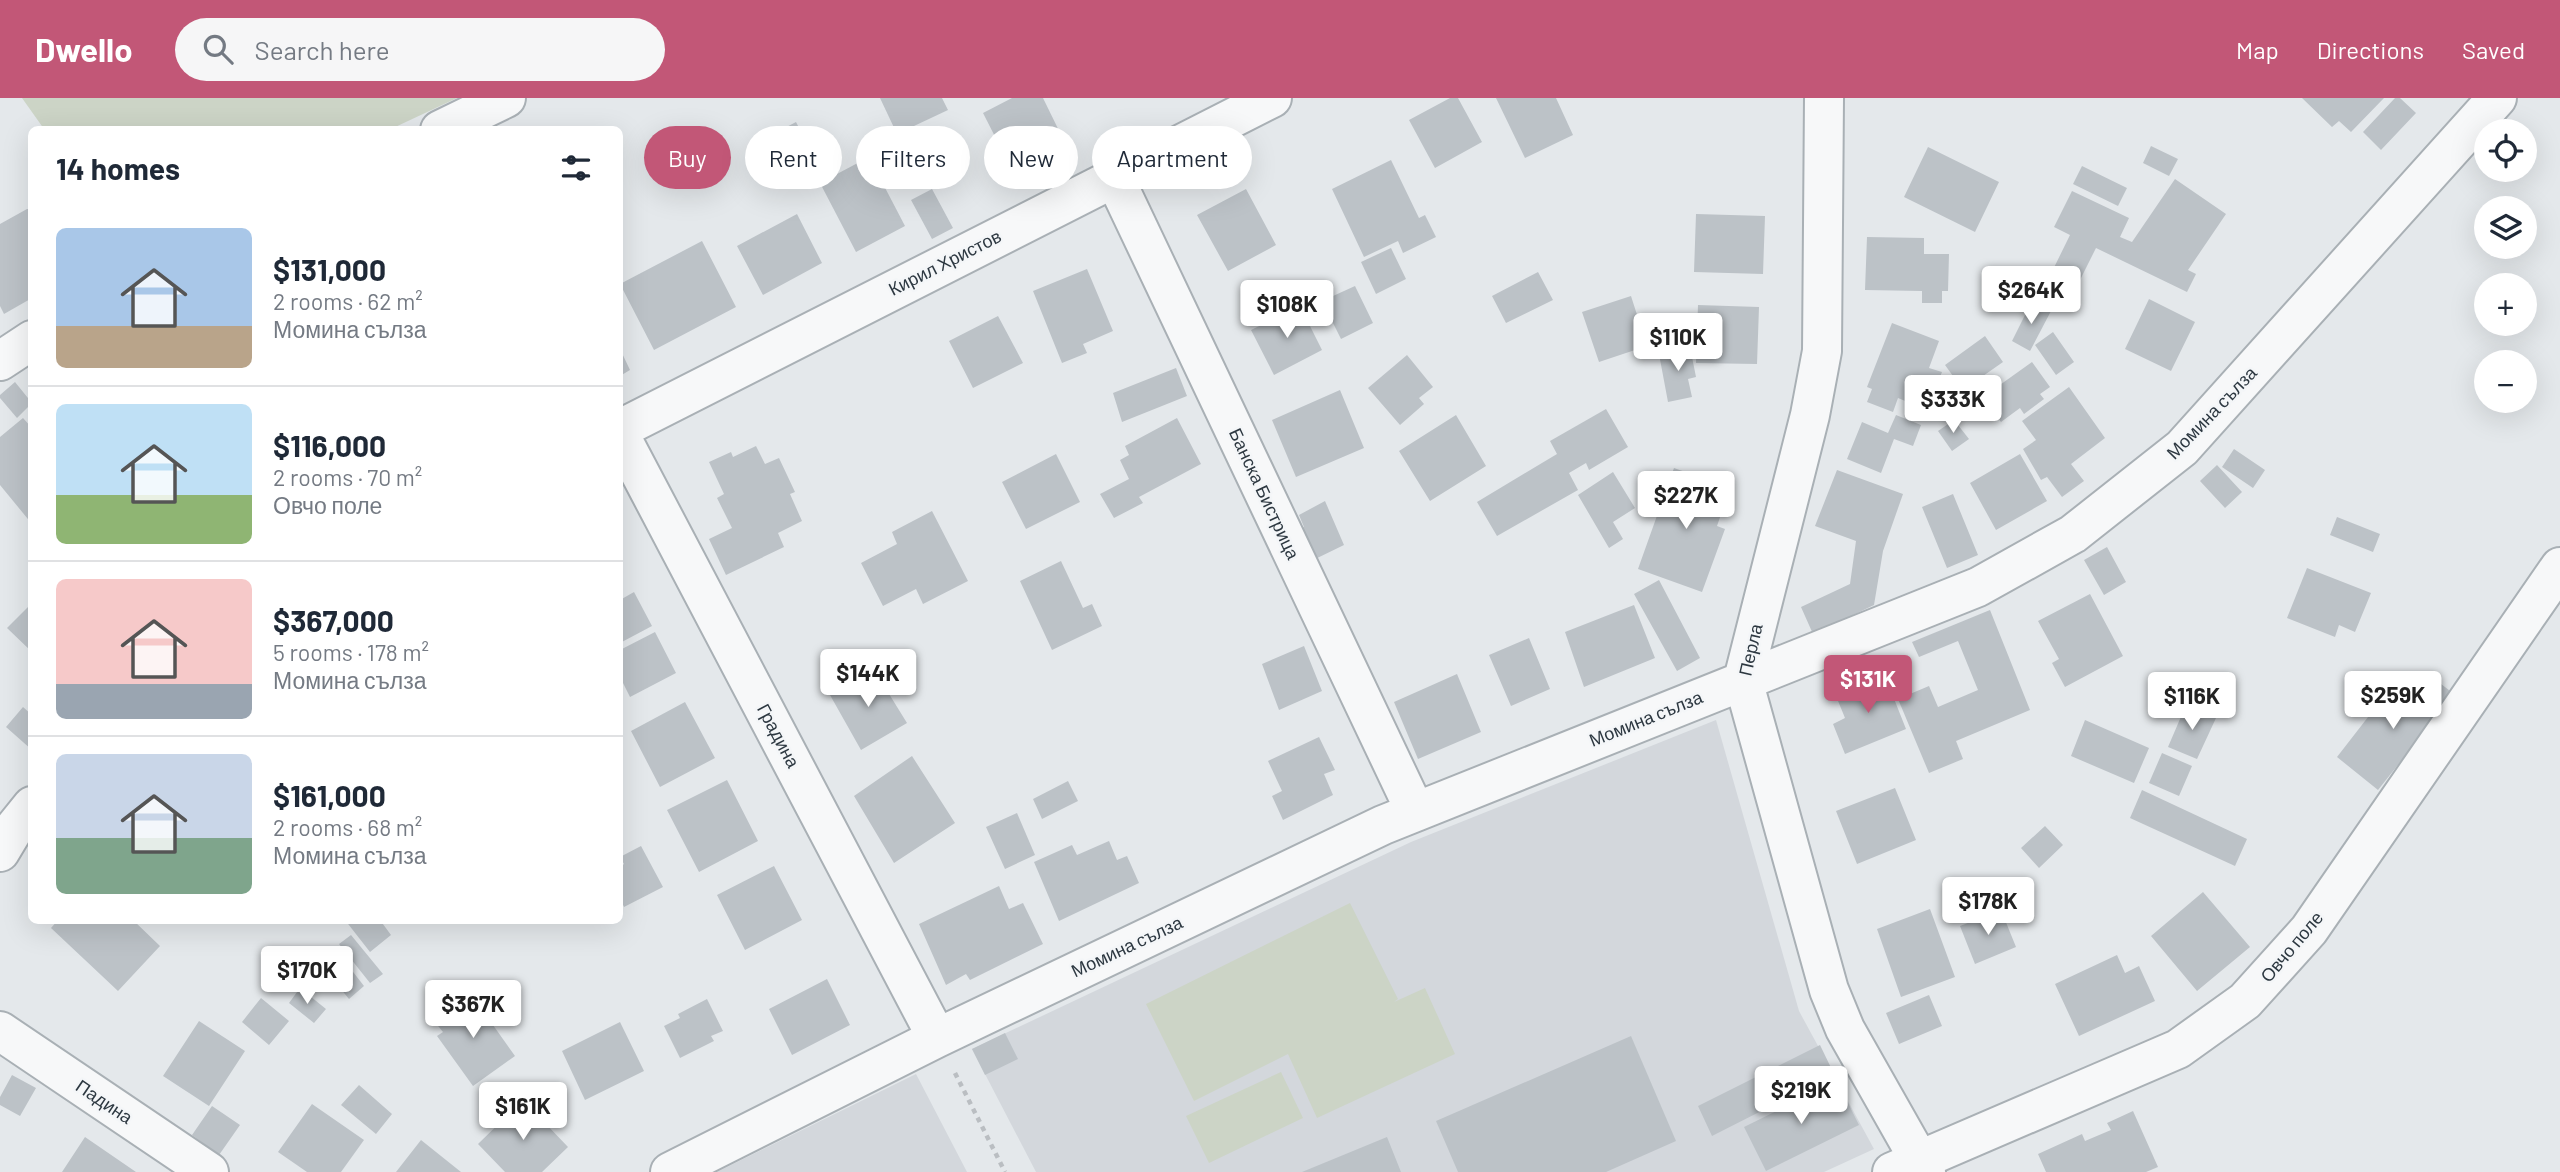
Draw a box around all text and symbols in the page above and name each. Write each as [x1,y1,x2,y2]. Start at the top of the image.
search box [175,18,665,81]
text: Dwello [35,29,133,69]
icon: search [199,30,237,68]
text: Search here [255,34,390,65]
text: Map [2236,35,2279,64]
text: Directions [2317,35,2424,64]
text: Saved [2462,35,2525,64]
map controls [2474,119,2537,413]
button: locate [2474,119,2537,182]
chip: Buy [644,126,731,189]
chip: Rent [745,126,842,189]
chip: Filters [856,126,970,189]
chip: New [984,126,1078,189]
chip: Apartment [1092,126,1252,189]
icon: filters [557,149,595,187]
text: 14 homes [56,150,180,186]
button: layers [2474,196,2537,259]
street label: Кирил Христов [885,224,1005,300]
text: $131,000 [273,251,386,287]
icon: home [112,256,196,340]
pin: $264K [1982,266,2080,326]
button: + [2474,273,2537,336]
text: $264K [1998,275,2064,303]
pin: $108K [1238,280,1336,340]
text: 2 rooms · 62 m² [273,287,423,315]
text: $108K [1256,289,1318,317]
pin: $110K [1629,314,1727,373]
text: Момина сълза [273,315,427,343]
text: $110K [1649,322,1707,350]
button: − [2474,350,2537,413]
street label: Момина сълза [2162,361,2262,463]
pin: $333K [1904,376,2002,435]
text: $333K [1921,384,1985,412]
street label: Банска Бистрица [1225,425,1305,564]
text: $116,000 [273,427,386,463]
icon: home [112,432,196,516]
text: 2 rooms · 70 m² [273,463,422,491]
pin: $227K [1637,472,1735,531]
text: $227K [1654,480,1718,508]
text: Овчо поле [273,491,382,519]
text: $367,000 [273,602,394,638]
icon: home [112,607,196,691]
street label: Перла [1733,621,1767,678]
text: 5 rooms · 178 m² [273,638,429,666]
pin: $144K [819,650,917,709]
pin: $131K [1819,656,1917,715]
text: $144K [836,658,900,686]
text: $131K [1840,664,1896,692]
text: Момина сълза [273,666,427,694]
pin: $116K [2143,672,2241,732]
pin: $259K [2344,672,2442,731]
text: $259K [2360,680,2426,708]
text: $116K [2164,681,2220,709]
street label: Момина сълза [1586,685,1706,751]
street label: Градина [753,700,805,772]
text: $161,000 [273,777,386,813]
icon: home [112,782,196,866]
text: 2 rooms · 68 m² [273,813,422,841]
text: Момина сълза [273,841,427,869]
pin: $178K [1939,878,2037,937]
text: $178K [1958,886,2018,914]
street label: Овчо поле [2255,906,2327,986]
street label: Момина сълза [1067,910,1187,981]
pin: $170K [258,946,356,1006]
text: $170K [277,955,337,983]
pin: $367K [424,981,522,1040]
text: $367K [441,989,505,1017]
pin: $219K [1752,1066,1850,1126]
street label: Падина [72,1074,138,1129]
text: $219K [1771,1075,1831,1103]
pin: $161K [474,1082,572,1142]
text: $161K [495,1091,551,1119]

